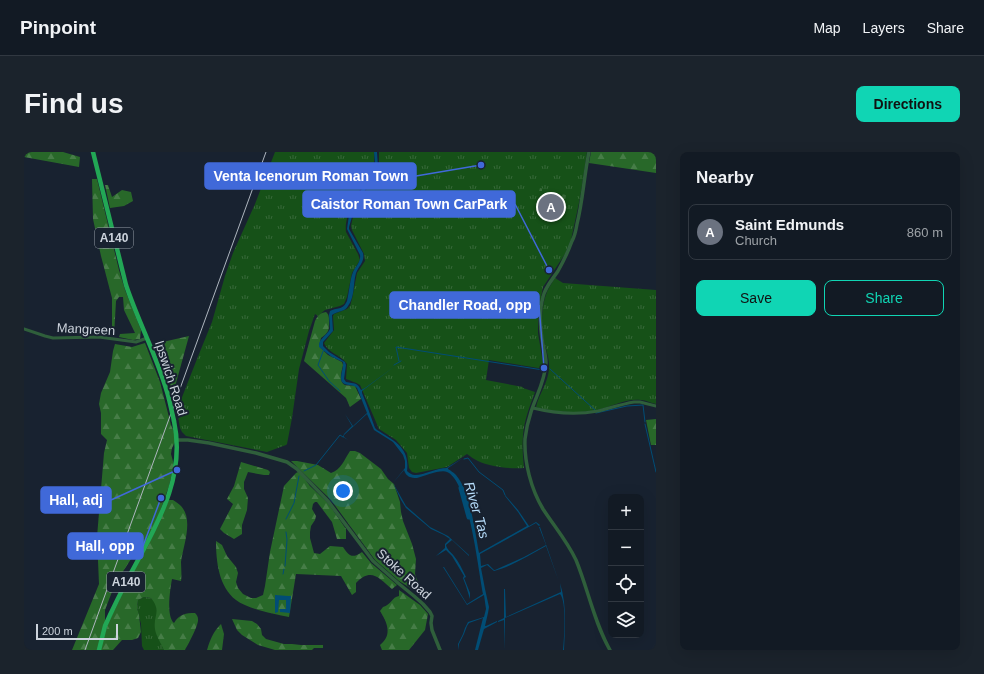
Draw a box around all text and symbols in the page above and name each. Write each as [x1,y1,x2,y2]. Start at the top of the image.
text: Pinpoint [20,17,96,38]
text: Map [813,20,841,36]
text: Layers [863,20,905,36]
text: Share [927,20,964,36]
button: Directions [856,86,960,122]
text: Find us [24,88,124,119]
callout: Venta Icenorum Roman Town [205,163,416,189]
text: Venta Icenorum Roman Town [214,168,409,184]
text: Nearby [696,168,754,187]
callout: Caistor Roman Town CarPark [303,191,515,217]
pin: A [538,192,564,222]
text: Caistor Roman Town CarPark [311,196,507,212]
text: Saint Edmunds [735,216,844,233]
text: A [705,225,715,240]
text: 860 m [907,225,943,240]
road number: A140 [95,228,133,248]
text: Church [735,233,777,248]
button: Save [696,280,816,316]
button: Share [824,280,944,316]
callout: Chandler Road, opp [390,292,539,318]
text: Chandler Road, opp [399,297,532,313]
street label: Mangreen [56,320,116,338]
street label: Ipswich Road [152,339,190,417]
water label: River Tas [461,480,493,540]
your location [333,481,353,501]
callout: Hall, adj [41,487,111,513]
text: Hall, adj [49,492,103,508]
map controls [608,494,644,638]
button: + [608,494,644,530]
button: − [608,530,644,566]
callout: Hall, opp [68,533,143,559]
text: Hall, opp [75,538,135,554]
street label: Stoke Road [374,546,434,602]
button: locate [608,566,644,602]
road number: A140 [107,572,145,592]
button: layers [608,602,644,638]
scale bar [36,622,118,641]
text: 200 m [42,625,73,637]

